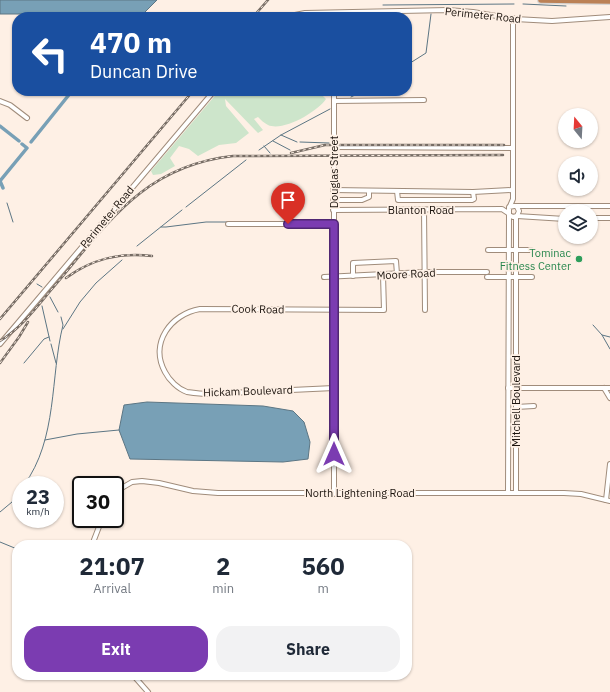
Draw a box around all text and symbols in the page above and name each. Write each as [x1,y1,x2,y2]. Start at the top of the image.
street label: Perimeter Road [444,4,522,26]
text: 470 m [90,24,172,61]
icon: left [24,28,76,80]
text: Duncan Drive [90,60,197,83]
north arrow [558,108,598,148]
map controls [558,108,598,244]
street label: Douglas Street [327,136,341,208]
button: sound [558,156,598,196]
street label: Perimeter Road [77,183,137,251]
pin [271,183,305,224]
icon: arrive [277,189,299,211]
street label: Blanton Road [388,203,454,217]
button: layers [558,204,598,244]
place label: Tominac Fitness Center [500,246,571,273]
marker: Tominac Fitness Center [574,254,584,264]
street label: Moore Road [376,265,436,283]
street label: Cook Road [231,302,285,316]
street label: Mitchell Boulevard [509,355,523,447]
street label: Hickam Boulevard [203,382,293,400]
position arrow [313,433,355,475]
speed limit sign: 30 [72,476,124,528]
text: 23 [26,483,50,510]
street label: North Lightening Road [305,486,415,500]
text: km/h [26,505,50,518]
text: 21:07 [79,550,145,582]
text: 2 [216,550,230,582]
text: 560 [301,550,345,582]
text: Arrival [93,580,131,597]
text: min [212,580,234,597]
text: m [317,580,329,597]
button: Exit [24,626,208,672]
button: Share [216,626,400,672]

